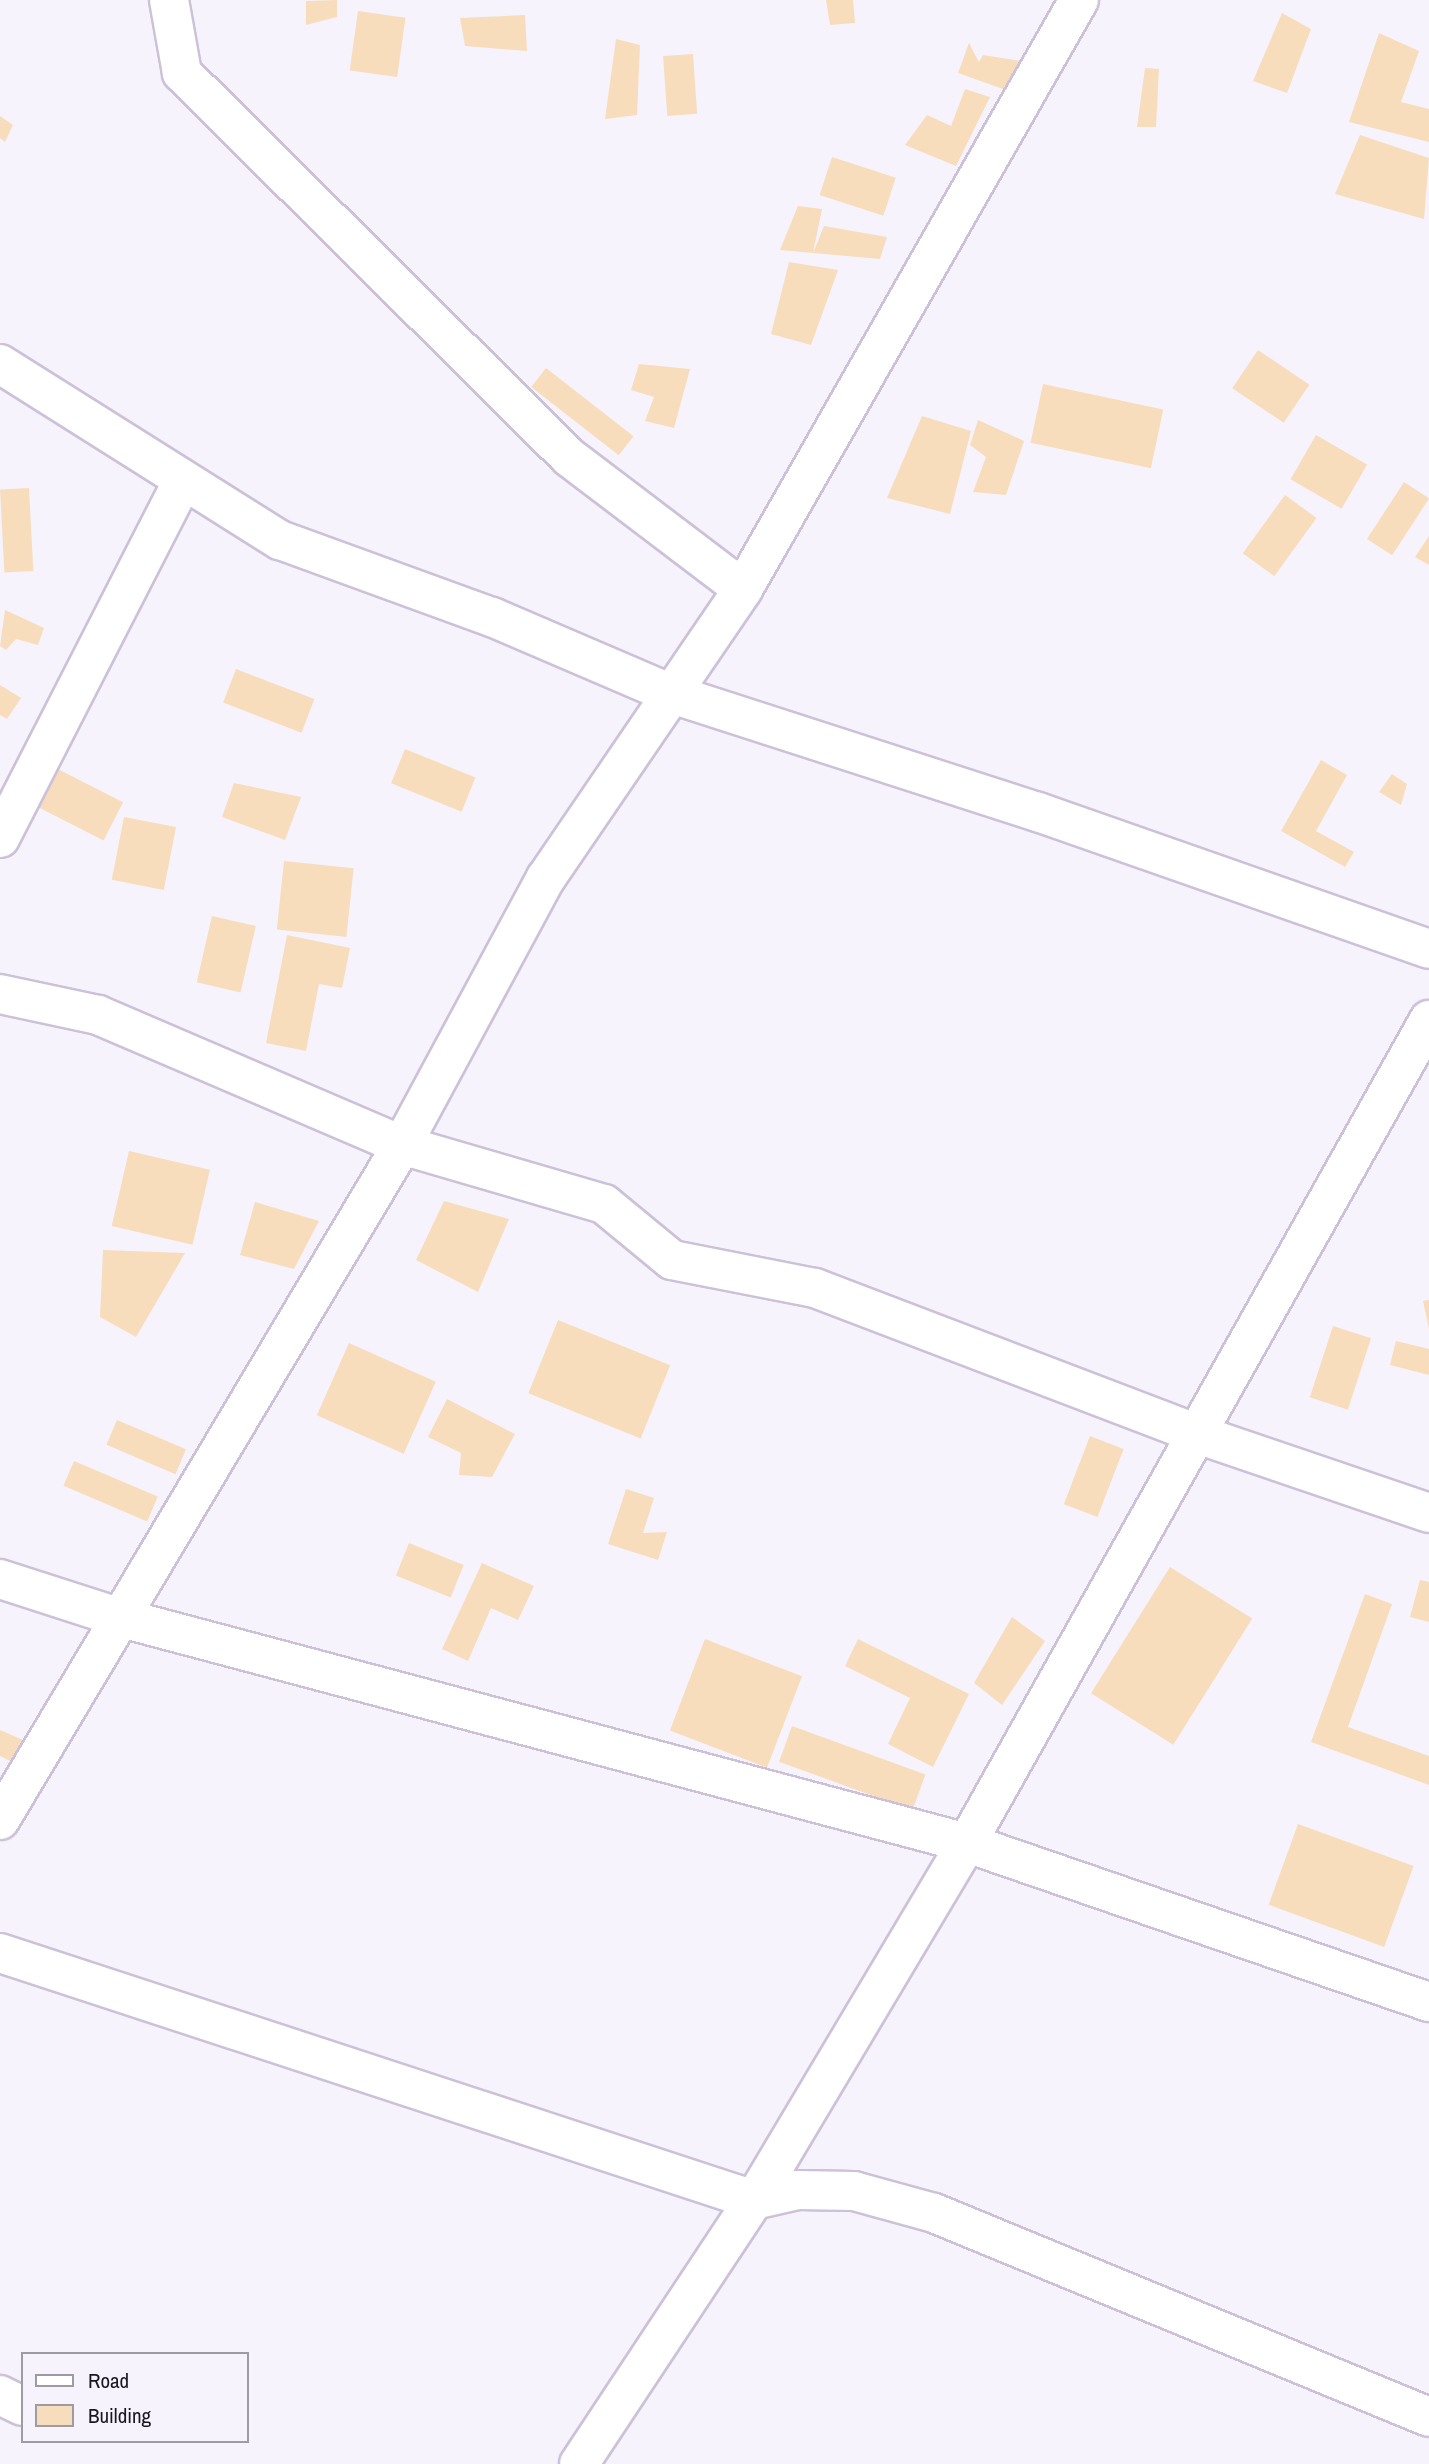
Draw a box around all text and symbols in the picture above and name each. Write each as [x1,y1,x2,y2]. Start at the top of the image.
legend [21,2352,248,2443]
text: Road [88,2366,129,2395]
text: Building [88,2401,151,2430]

